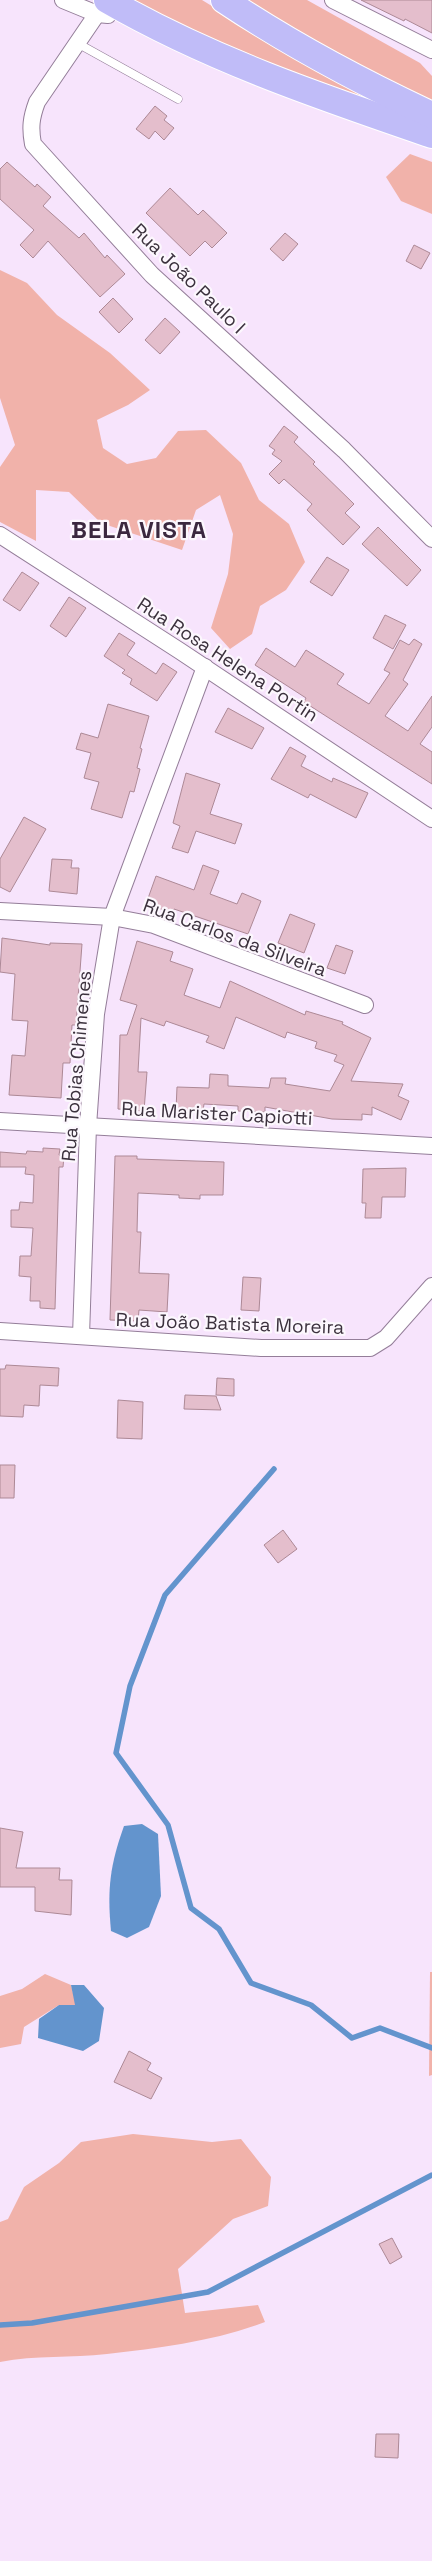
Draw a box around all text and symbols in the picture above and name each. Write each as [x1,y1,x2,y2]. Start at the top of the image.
street label: Rua João Paulo I [126,218,251,339]
district label: BELA VISTA [71,514,207,545]
street label: Rua Rosa Helena Portin [132,591,323,727]
street label: Rua Carlos da Silveira [140,893,330,982]
street label: Rua Tobias Chimenes [56,970,97,1163]
street label: Rua Marister Capiotti [121,1096,313,1131]
street label: Rua João Batista Moreira [115,1307,345,1340]

